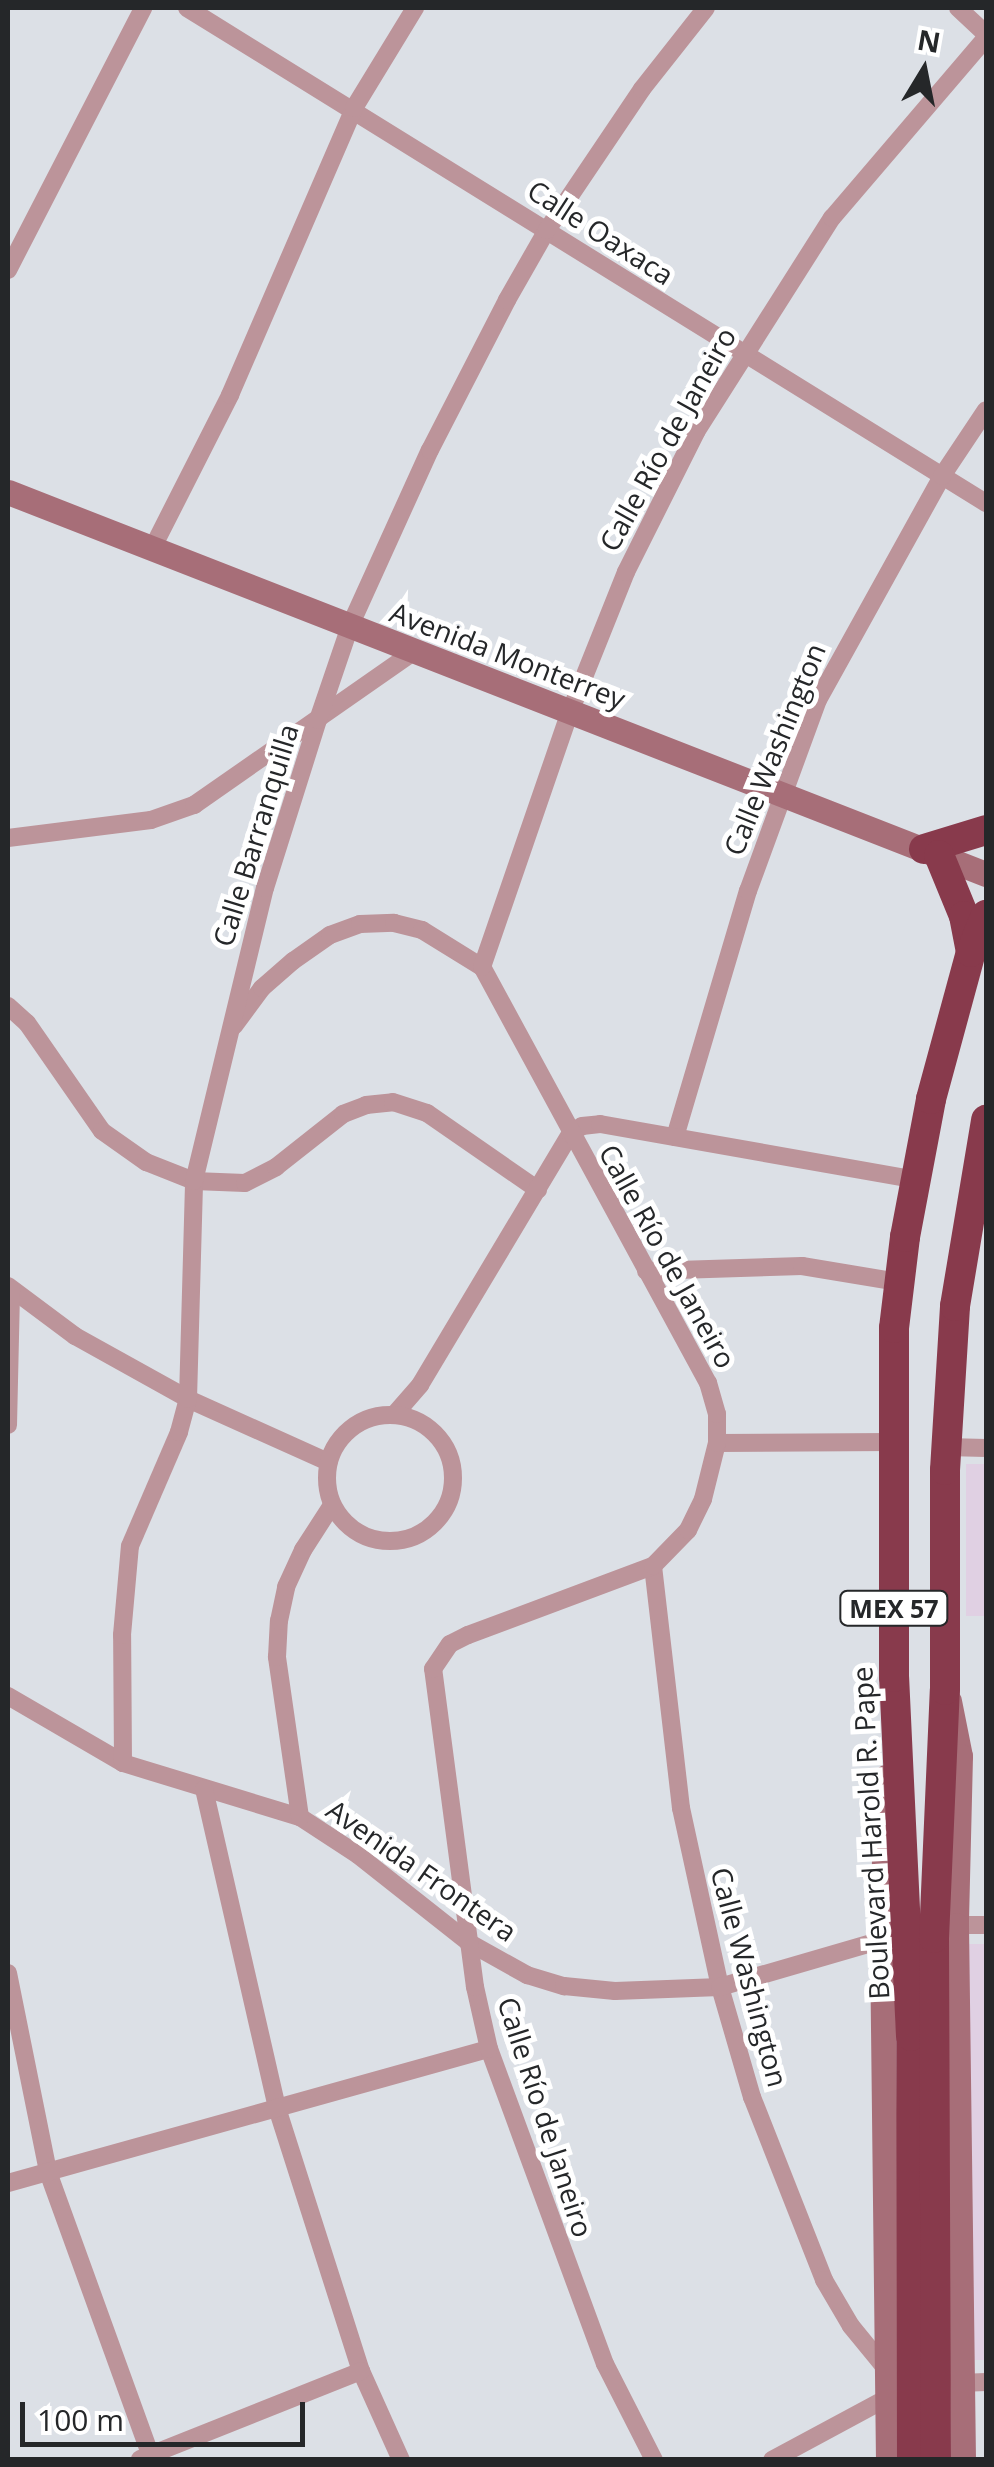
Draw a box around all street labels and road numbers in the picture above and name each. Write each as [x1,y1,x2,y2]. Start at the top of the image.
street label: Calle Oaxaca [522,172,680,292]
street label: Calle Río de Janeiro [592,321,742,557]
street label: Avenida Monterrey [386,595,630,715]
street label: Calle Washington [716,638,832,860]
street label: Calle Barranquilla [205,720,305,950]
street label: Calle Río de Janeiro [593,1138,743,1374]
road number: MEX 57 [839,1588,949,1628]
street label: Boulevard Harold R. Pape [844,1666,896,2000]
street label: Avenida Frontera [321,1792,523,1948]
street label: Calle Washington [705,1864,795,2090]
street label: Calle Río de Janeiro [491,1993,601,2241]

